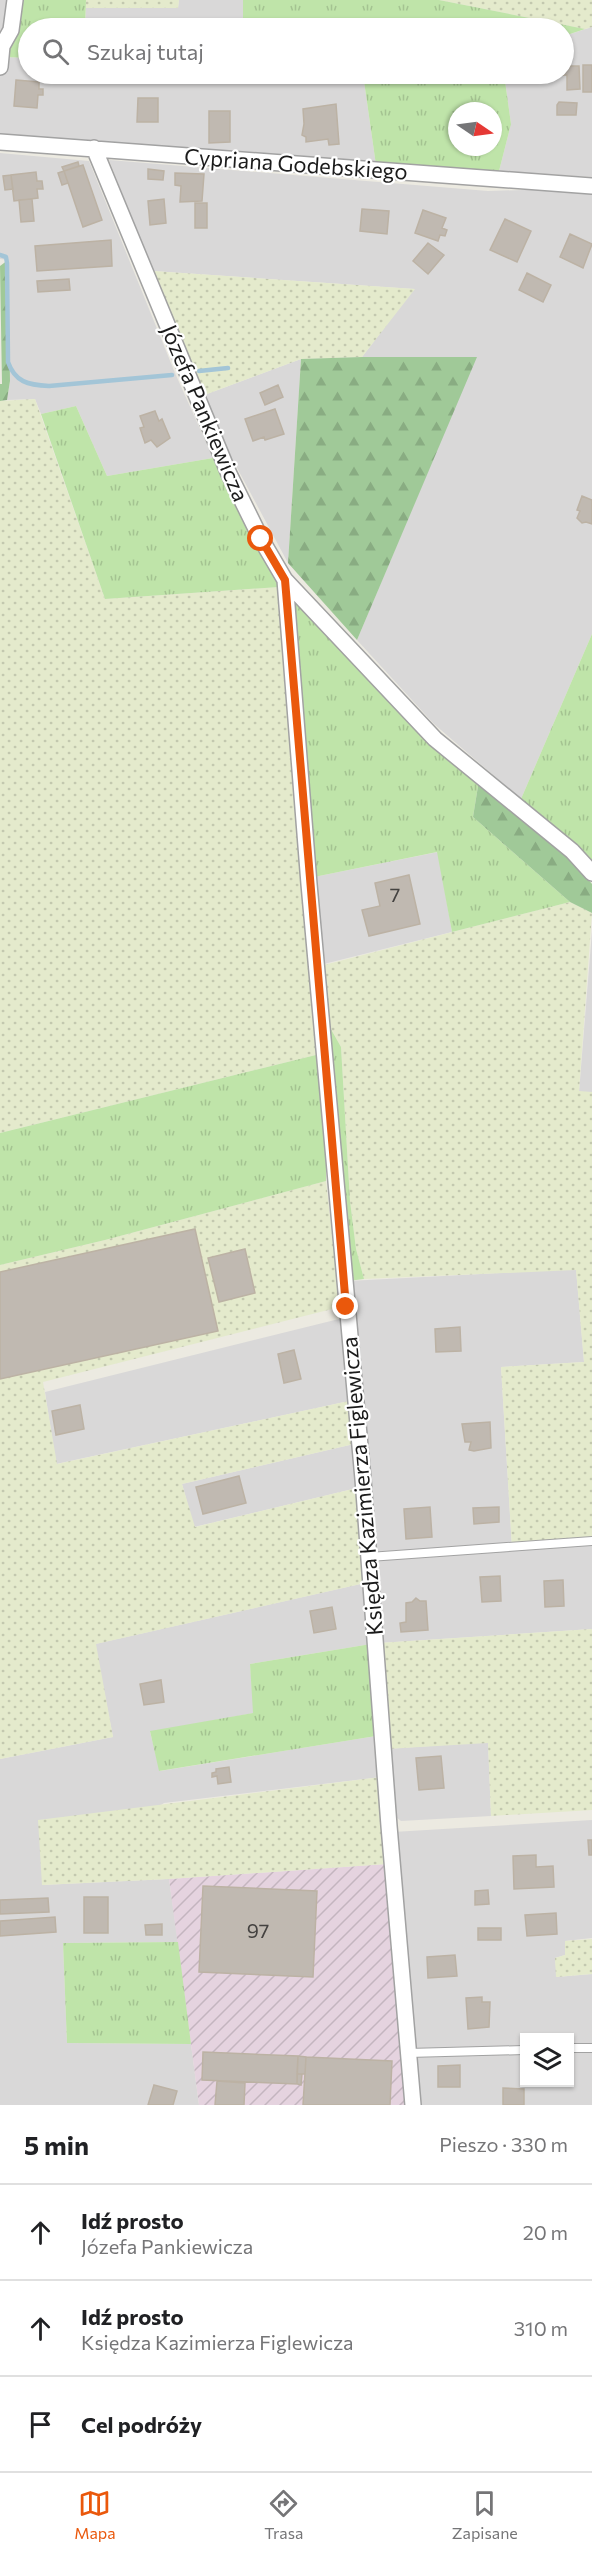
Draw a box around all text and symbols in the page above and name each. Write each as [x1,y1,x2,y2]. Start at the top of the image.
search box [18,18,574,84]
icon: search [39,35,72,68]
text: Szukaj tutaj [87,38,204,65]
north arrow [448,102,502,156]
street label: Cypriana Godebskiego [184,142,409,185]
street label: Józefa Pankiewicza [156,320,255,505]
route start [247,525,273,551]
house number: 7 [390,882,400,906]
route end [332,1293,358,1319]
street label: Księdza Kazimierza Figlewicza [335,1336,388,1637]
house number: 97 [247,1918,269,1942]
map controls [520,2033,574,2087]
button: layers [520,2033,574,2087]
text: 5 min [24,2129,89,2160]
text: Pieszo · 330 m [439,2132,568,2156]
text: Idź prosto [81,2207,184,2234]
icon: ahead [24,2216,57,2249]
text: 20 m [523,2220,568,2244]
text: Józefa Pankiewicza [81,2234,253,2258]
text: Idź prosto [81,2303,184,2330]
icon: ahead [24,2312,57,2345]
text: 310 m [514,2316,568,2340]
text: Księdza Kazimierza Figlewicza [81,2330,354,2354]
icon: arrive [24,2408,57,2441]
text: Cel podróży [81,2411,202,2438]
tab: Mapa [74,2487,116,2542]
tab: Trasa [264,2487,303,2542]
tab: Zapisane [452,2487,518,2542]

